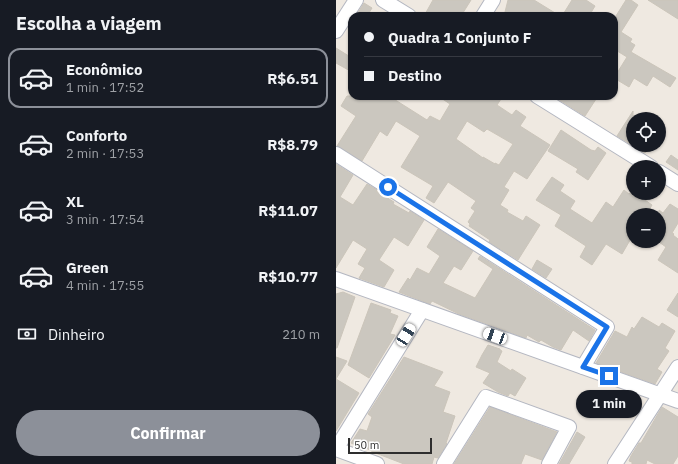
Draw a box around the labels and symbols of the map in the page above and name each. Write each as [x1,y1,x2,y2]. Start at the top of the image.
route start [379,178,397,196]
car [395,322,417,348]
car [482,326,508,346]
route end [600,367,618,385]
callout: 1 min [576,390,642,418]
scale bar [348,436,432,455]

